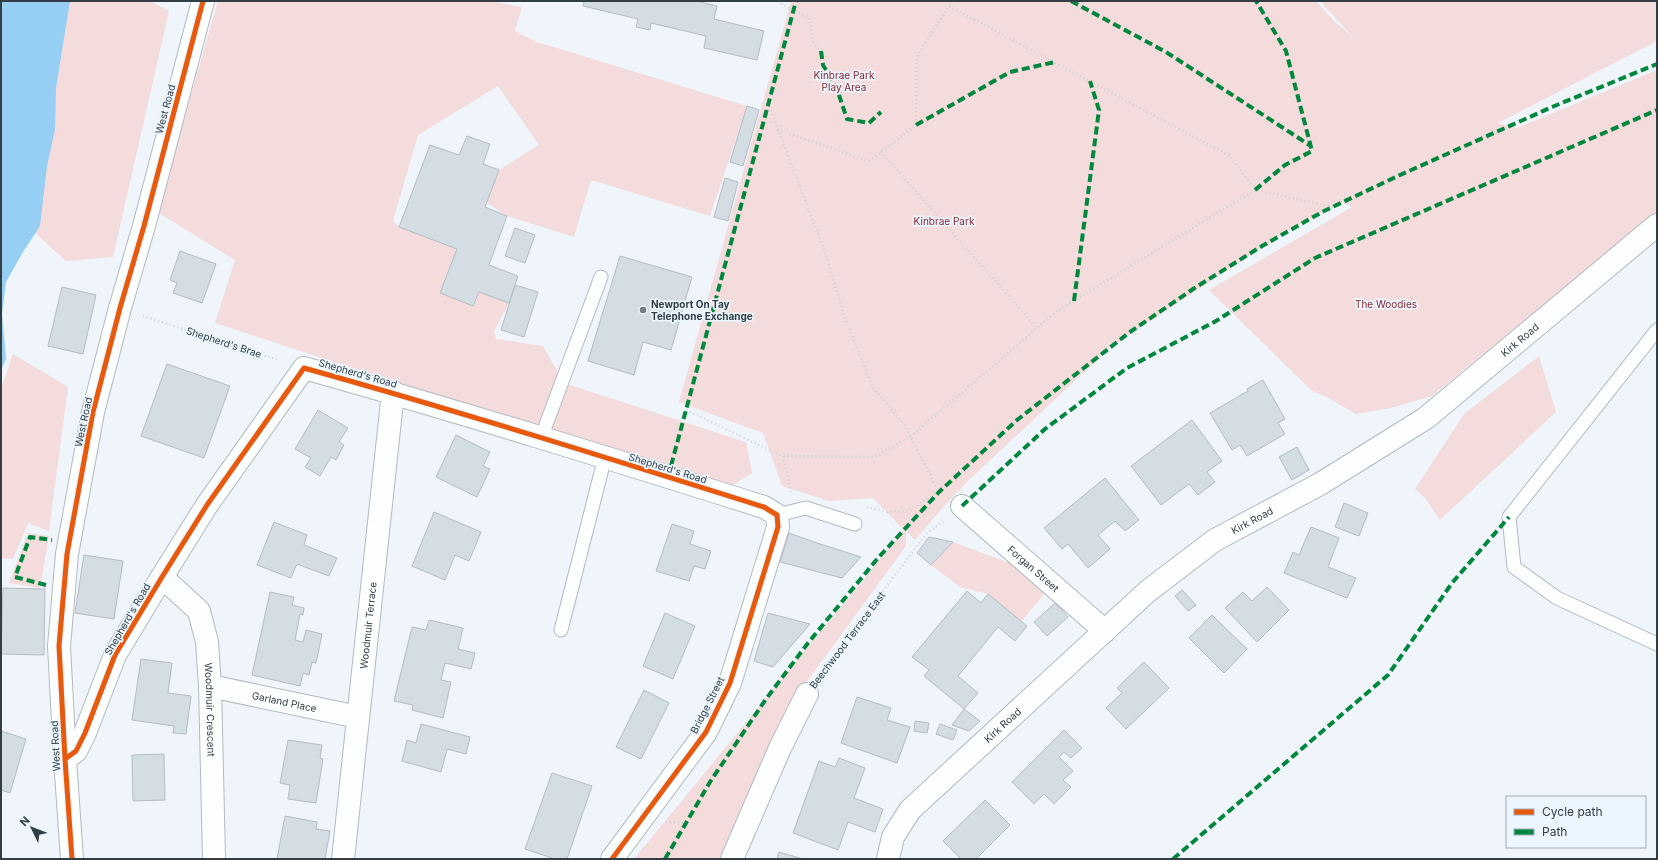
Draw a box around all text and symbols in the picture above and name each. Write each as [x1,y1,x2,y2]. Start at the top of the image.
park label: Kinbrae Park Play Area [814,69,875,93]
street label: West Road [153,83,177,135]
park label: Kinbrae Park [914,215,975,227]
place label: Newport On Tay Telephone Exchange [651,298,753,323]
park label: The Woodies [1355,298,1417,310]
marker: Newport On Tay Telephone Exchange [638,305,648,315]
street label: Kirk Road [1498,321,1541,359]
street label: Shepherd's Brae [185,324,263,360]
street label: Shepherd's Road [317,356,399,390]
street label: West Road [72,396,94,448]
street label: Shepherd's Road [628,450,708,486]
street label: Kirk Road [1229,504,1275,536]
street label: Forgan Street [1006,543,1062,595]
street label: Shepherd's Road [102,581,152,657]
street label: Woodmuir Terrace [357,581,379,670]
street label: Beechwood Terrace East [807,589,888,691]
street label: Woodmuir Crescent [202,662,218,757]
street label: Bridge Street [688,674,727,735]
street label: Garland Place [251,689,318,714]
street label: Kirk Road [982,705,1023,745]
street label: West Road [48,720,62,772]
legend [1506,796,1646,848]
text: Cycle path [1542,804,1603,819]
north arrow [12,808,52,848]
text: N [17,813,33,829]
text: Path [1542,824,1567,839]

